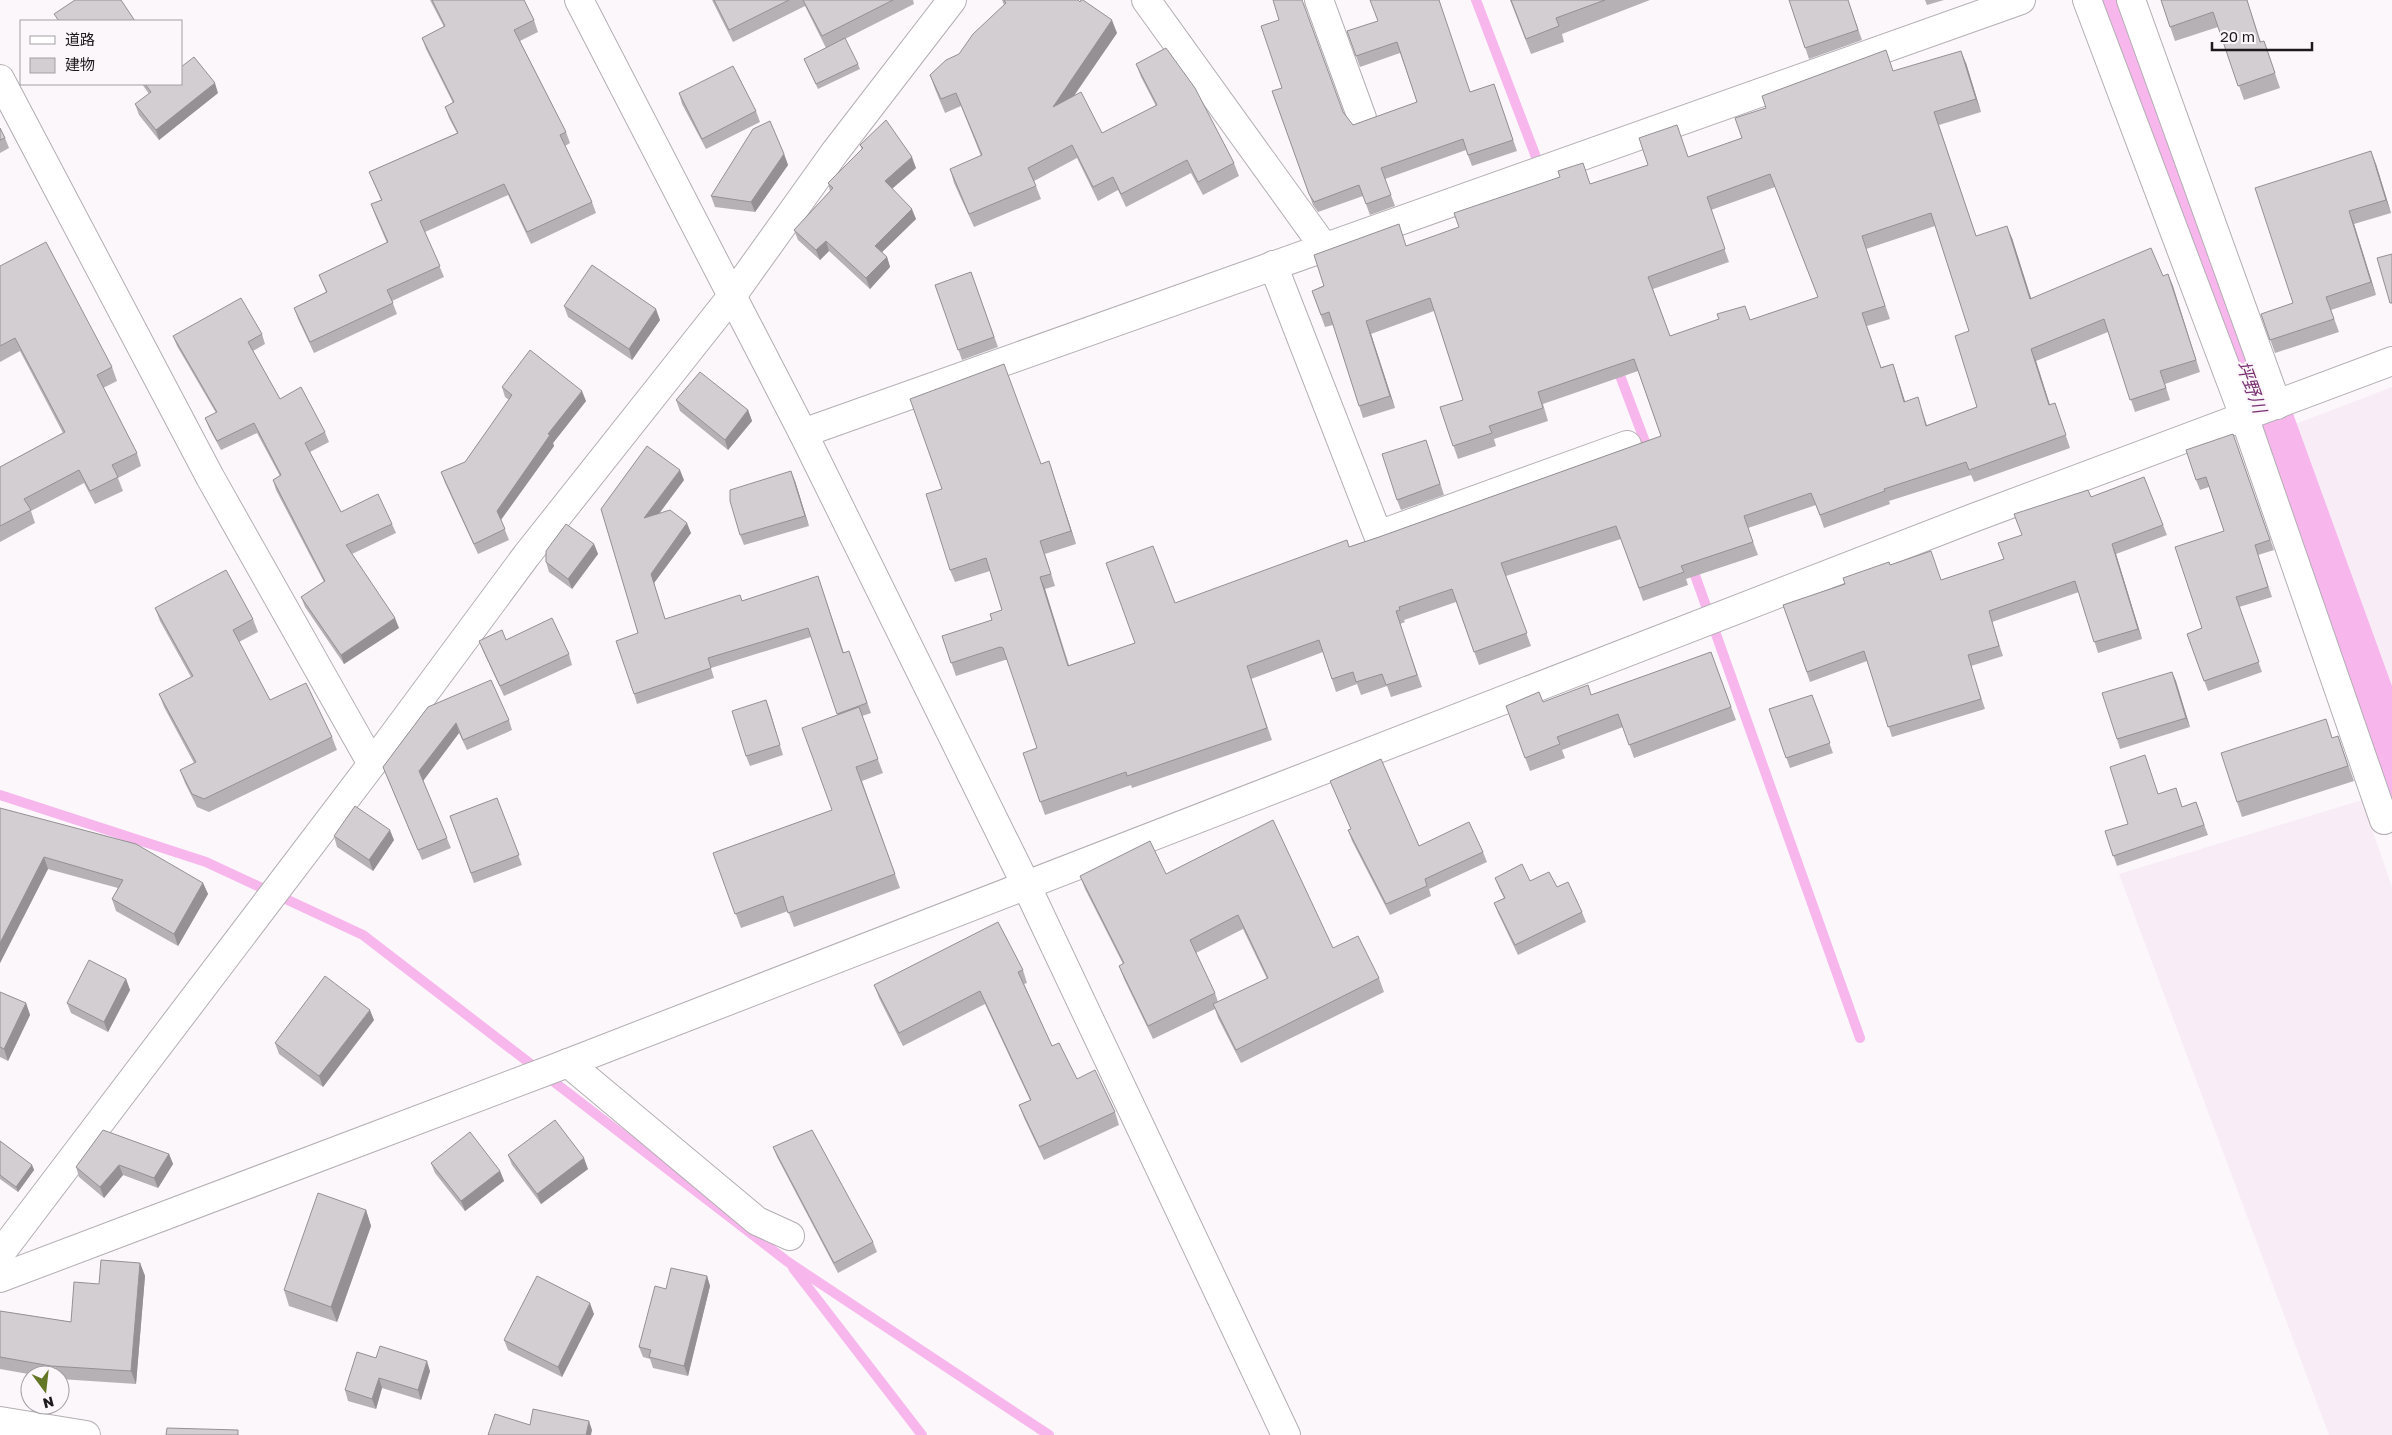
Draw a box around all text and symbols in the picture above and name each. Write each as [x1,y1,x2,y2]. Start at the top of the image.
legend [20,20,182,85]
scale bar [2212,20,2312,52]
text: 20 m [2220,27,2255,45]
text: 道路 [65,30,95,48]
text: 建物 [65,55,95,73]
water label: 坪野川 [2232,358,2272,418]
north arrow [20,1365,70,1415]
text: N [41,1393,56,1413]

